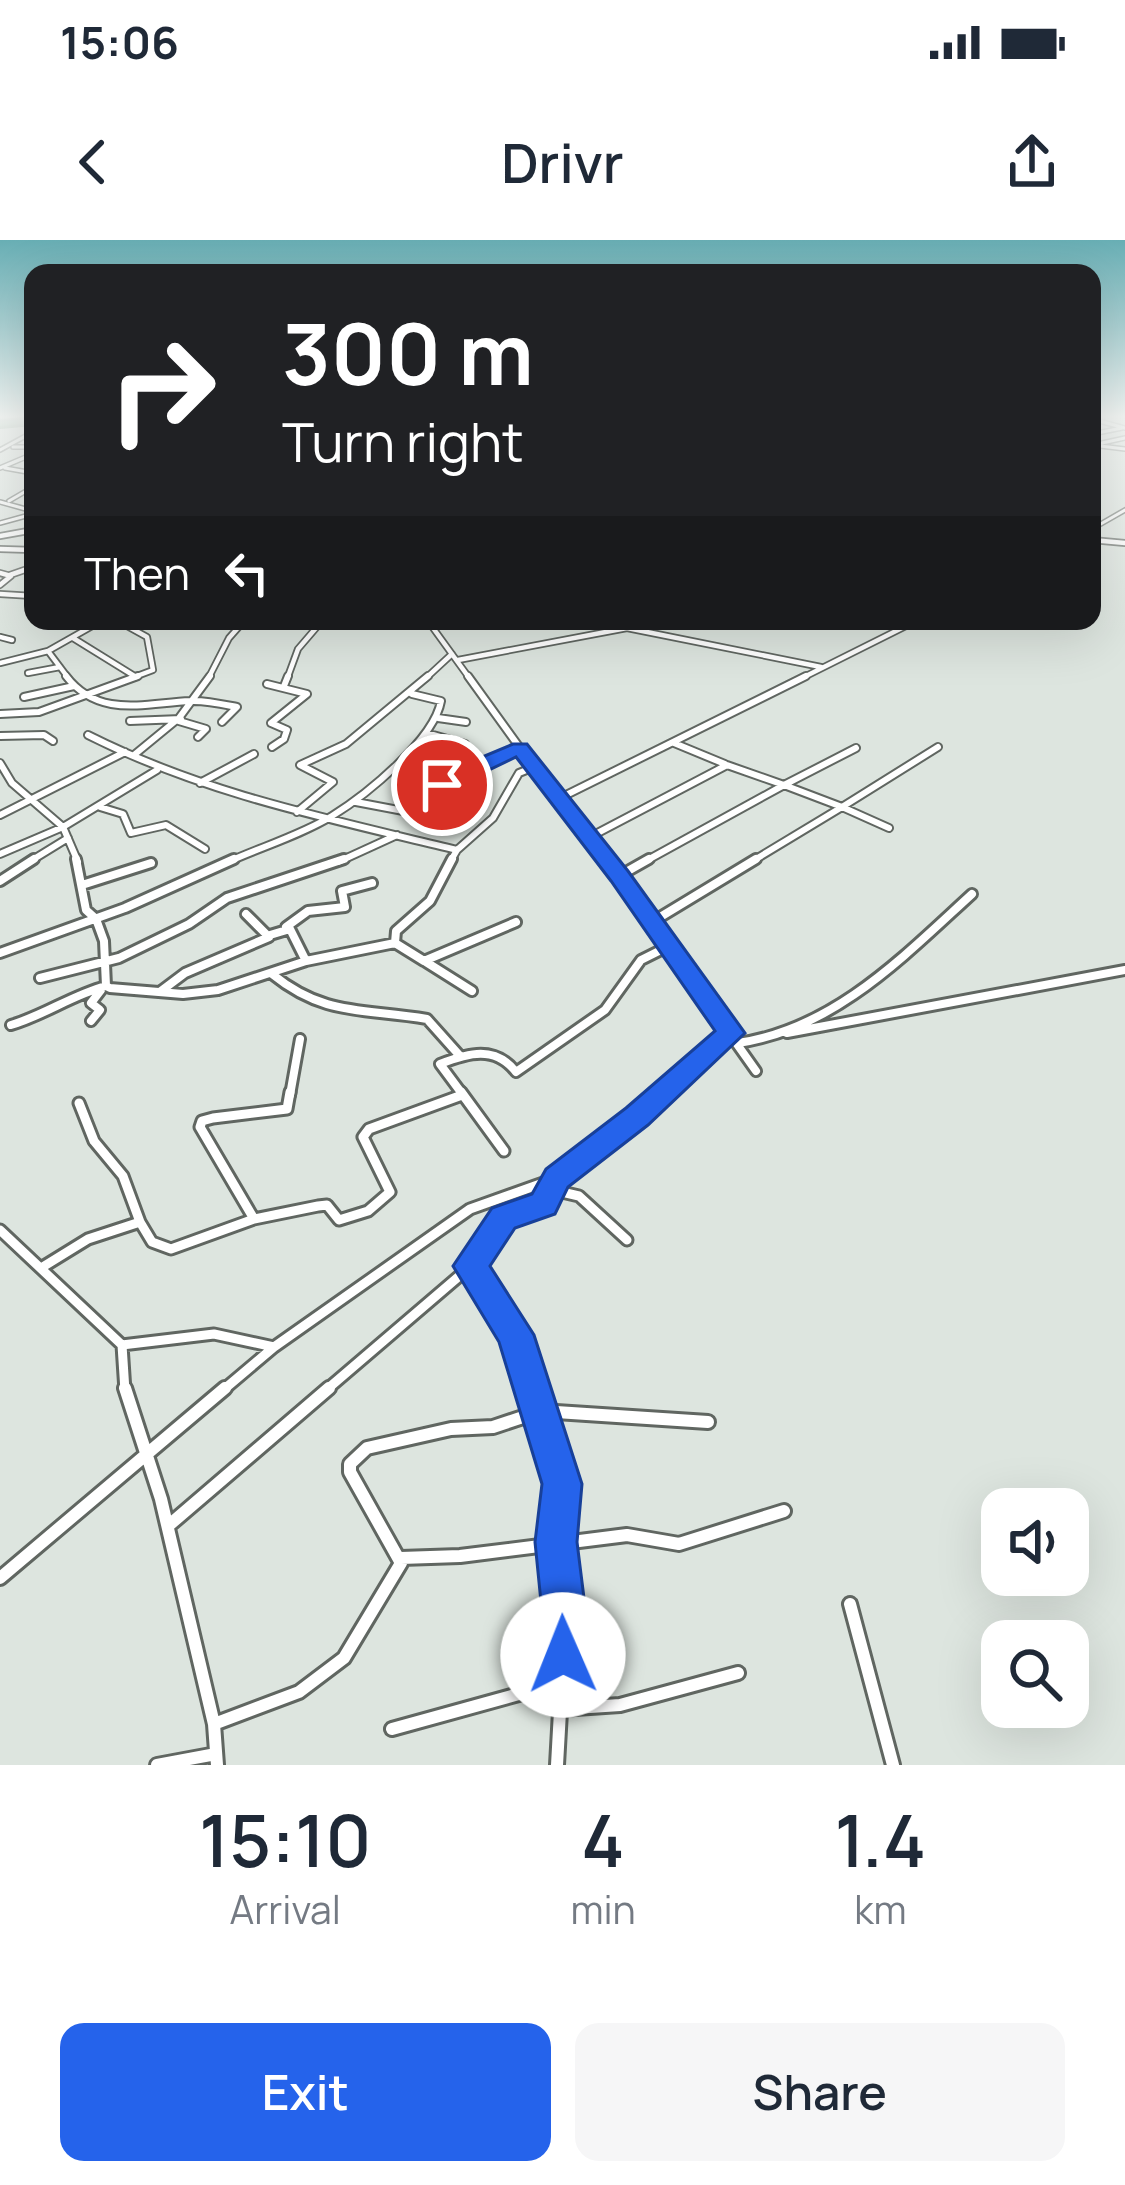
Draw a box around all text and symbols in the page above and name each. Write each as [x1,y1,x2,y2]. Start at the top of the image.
text: 15:06 [60,11,179,73]
text: Drivr [501,125,624,199]
icon: back [60,129,126,195]
icon: share [999,129,1065,195]
text: 300 m [282,295,534,410]
icon: right [84,312,240,468]
text: Turn right [282,404,524,478]
icon: left [214,540,280,606]
text: Then [84,542,190,604]
pin [391,734,493,836]
icon: arrive [409,752,475,818]
map controls [981,1488,1089,1728]
button: sound [981,1488,1089,1596]
position arrow [500,1592,626,1718]
button: search [981,1620,1089,1728]
text: 15:10 [199,1790,372,1889]
text: 4 [581,1790,625,1889]
text: 1.4 [835,1790,926,1889]
text: Arrival [230,1882,341,1936]
text: min [570,1882,636,1936]
text: km [854,1882,907,1936]
button: Exit [60,2023,551,2161]
button: Share [575,2023,1065,2161]

